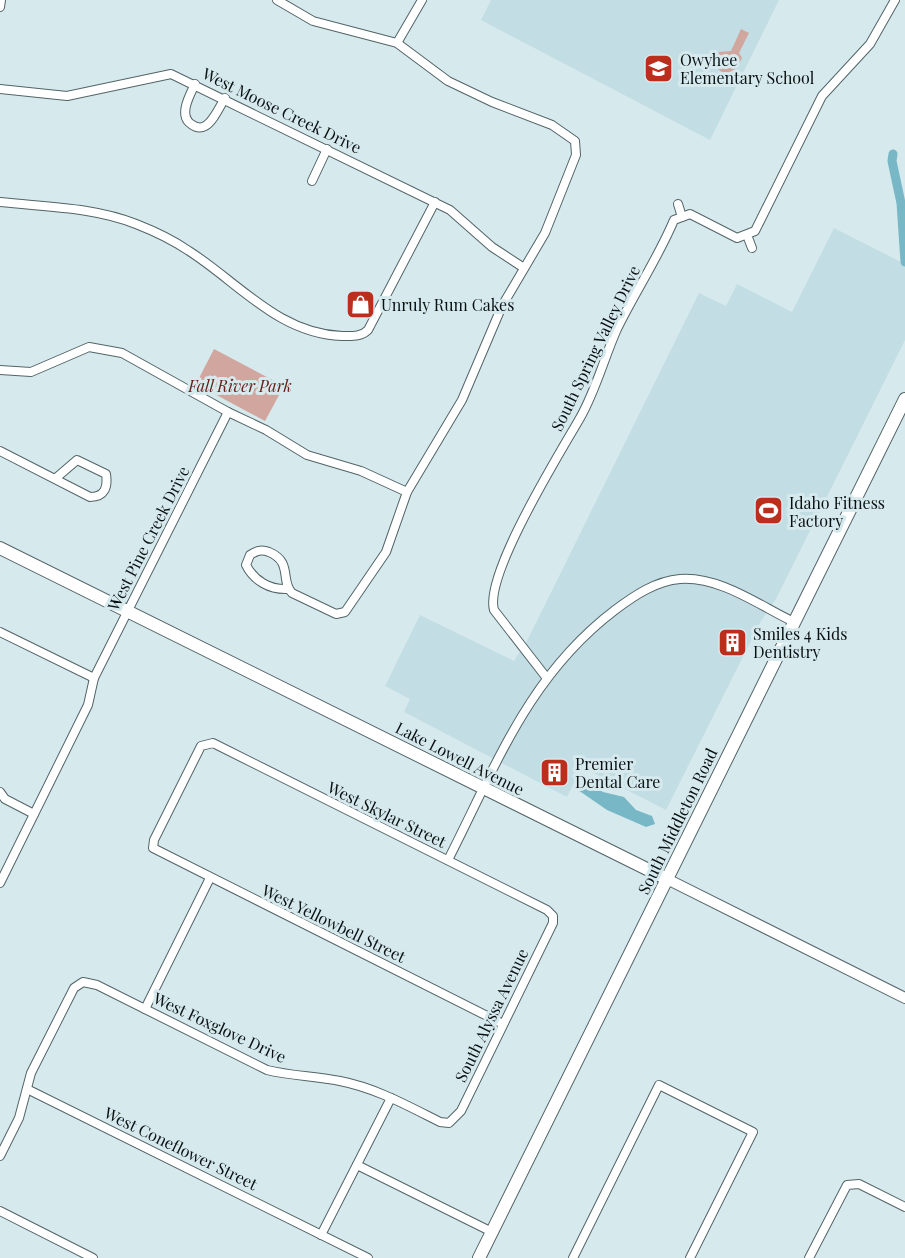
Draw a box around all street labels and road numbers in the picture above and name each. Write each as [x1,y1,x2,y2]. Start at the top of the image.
street label: West Moose Creek Drive [198,62,365,158]
street label: South Spring Valley Drive [546,262,644,434]
street label: West Pine Creek Drive [102,462,194,615]
street label: Lake Lowell Avenue [392,717,528,799]
street label: South Middleton Road [633,745,721,897]
street label: West Skylar Street [323,776,450,852]
street label: West Yellowbell Street [258,879,410,967]
street label: South Alyssa Avenue [450,945,532,1085]
street label: West Foxglove Drive [149,987,290,1067]
street label: West Coneflower Street [100,1101,261,1194]

